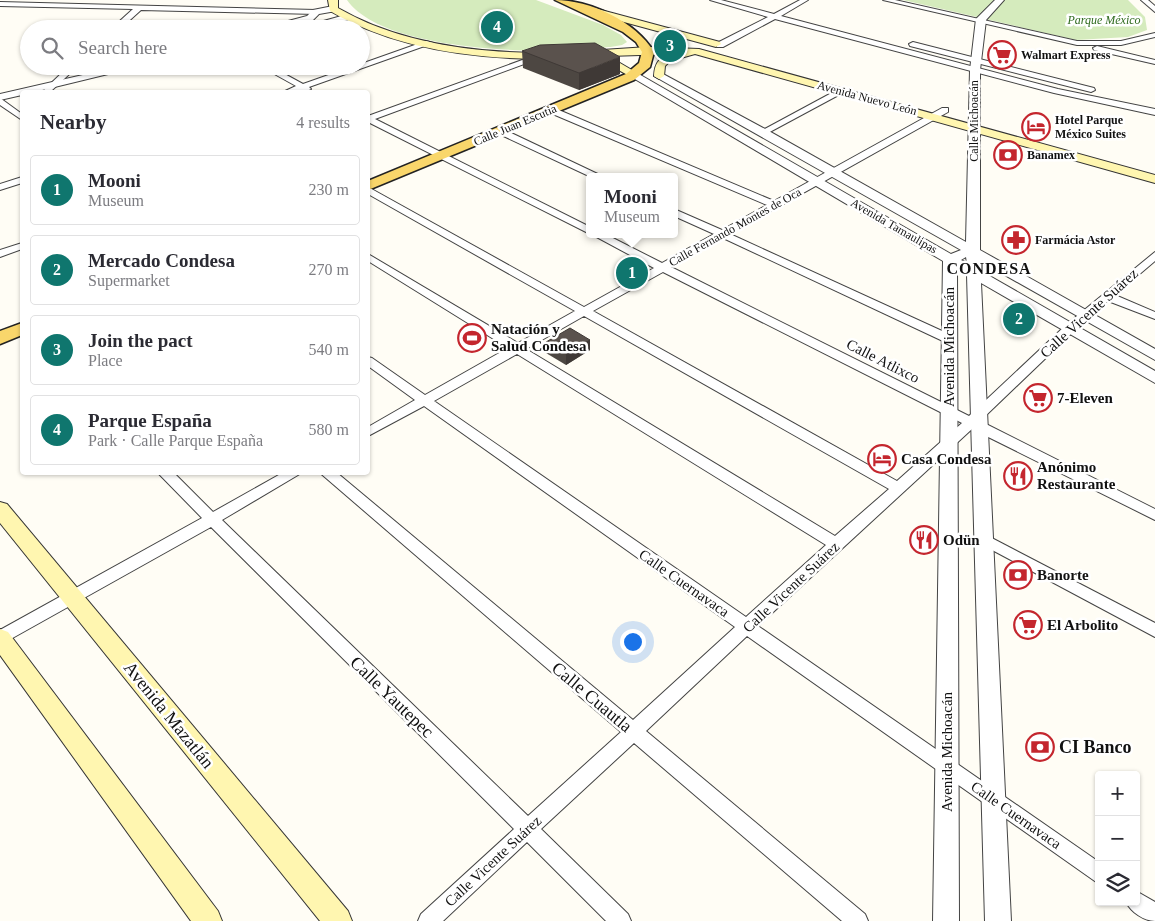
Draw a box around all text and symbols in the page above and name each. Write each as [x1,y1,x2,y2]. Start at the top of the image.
pin: 4 [481,8,513,46]
park label: Parque México [1066,13,1141,27]
search box [20,20,370,75]
pin: 3 [654,27,686,65]
icon: search [38,34,66,62]
text: Search here [78,37,167,58]
supermarket icon: Walmart Express [987,40,1017,70]
place label: Walmart Express [1021,48,1111,62]
street label: Avenida Nuevo León [816,78,918,118]
street label: Calle Michoacán [967,80,981,162]
street label: Calle Juan Escutia [471,101,559,149]
text: Nearby [40,110,107,134]
hotel icon: Hotel Parque México Suites [1021,112,1051,142]
place label: Hotel Parque México Suites [1055,113,1126,141]
text: 4 results [296,114,350,131]
bank icon: Banamex [993,140,1023,170]
place label: Banamex [1027,148,1075,162]
text: Mooni [88,170,141,191]
popup [586,173,678,238]
text: 1 [53,181,61,198]
text: 230 m [309,181,349,198]
street label: Calle Fernando Montes de Oca [666,184,804,269]
text: Mooni [604,186,657,207]
text: Museum [88,192,144,209]
street label: Avenida Tamaulipas [848,196,940,257]
text: Museum [604,208,660,225]
pharmacy icon: Farmácia Astor [1001,225,1031,255]
place label: Farmácia Astor [1035,233,1116,247]
text: Mercado Condesa [88,250,235,271]
pin: 1 [616,254,648,292]
district label: CONDESA [946,260,1032,277]
text: 2 [53,261,61,278]
text: 270 m [309,261,349,278]
street label: Calle Vicente Suárez [1037,265,1141,361]
text: Supermarket [88,272,170,289]
street label: Avenida Michoacán [941,286,957,407]
pin: 2 [1003,300,1035,338]
place label: Natación y Salud Condesa [491,321,587,354]
sports icon: Natación y Salud Condesa [457,323,487,353]
text: Join the pact [88,330,193,351]
street label: Calle Atlixco [844,336,922,386]
text: 3 [53,341,61,358]
text: 540 m [309,341,349,358]
text: Place [88,352,123,369]
supermarket icon: 7-Eleven [1023,383,1053,413]
place label: 7-Eleven [1057,390,1113,406]
text: Parque España [88,410,212,431]
text: 4 [53,421,61,438]
text: 580 m [309,421,349,438]
text: Park · Calle Parque España [88,432,263,449]
hotel icon: Casa Condesa [867,444,897,474]
place label: Casa Condesa [901,451,992,467]
place label: Anónimo Restaurante [1037,459,1116,492]
restaurant icon: Anónimo Restaurante [1003,461,1033,491]
restaurant icon: Odün [909,525,939,555]
place label: Odün [943,532,980,548]
street label: Calle Vicente Suárez [740,538,843,636]
street label: Calle Cuernavaca [636,546,732,620]
bank icon: Banorte [1003,560,1033,590]
place label: Banorte [1037,567,1089,583]
supermarket icon: El Arbolito [1013,610,1043,640]
place label: El Arbolito [1047,617,1118,633]
your location [620,629,646,655]
street label: Calle Yautepec [346,652,438,742]
street label: Avenida Mazatlán [120,658,218,772]
street label: Calle Cuautla [548,658,636,736]
street label: Avenida Michoacán [939,691,955,812]
bank icon: CI Banco [1025,732,1055,762]
place label: CI Banco [1059,737,1132,757]
map controls [1095,771,1140,906]
button: + [1095,771,1140,816]
street label: Calle Cuernavaca [968,778,1064,852]
street label: Calle Vicente Suárez [442,812,545,910]
button: − [1095,816,1140,861]
button: layers [1095,861,1140,906]

